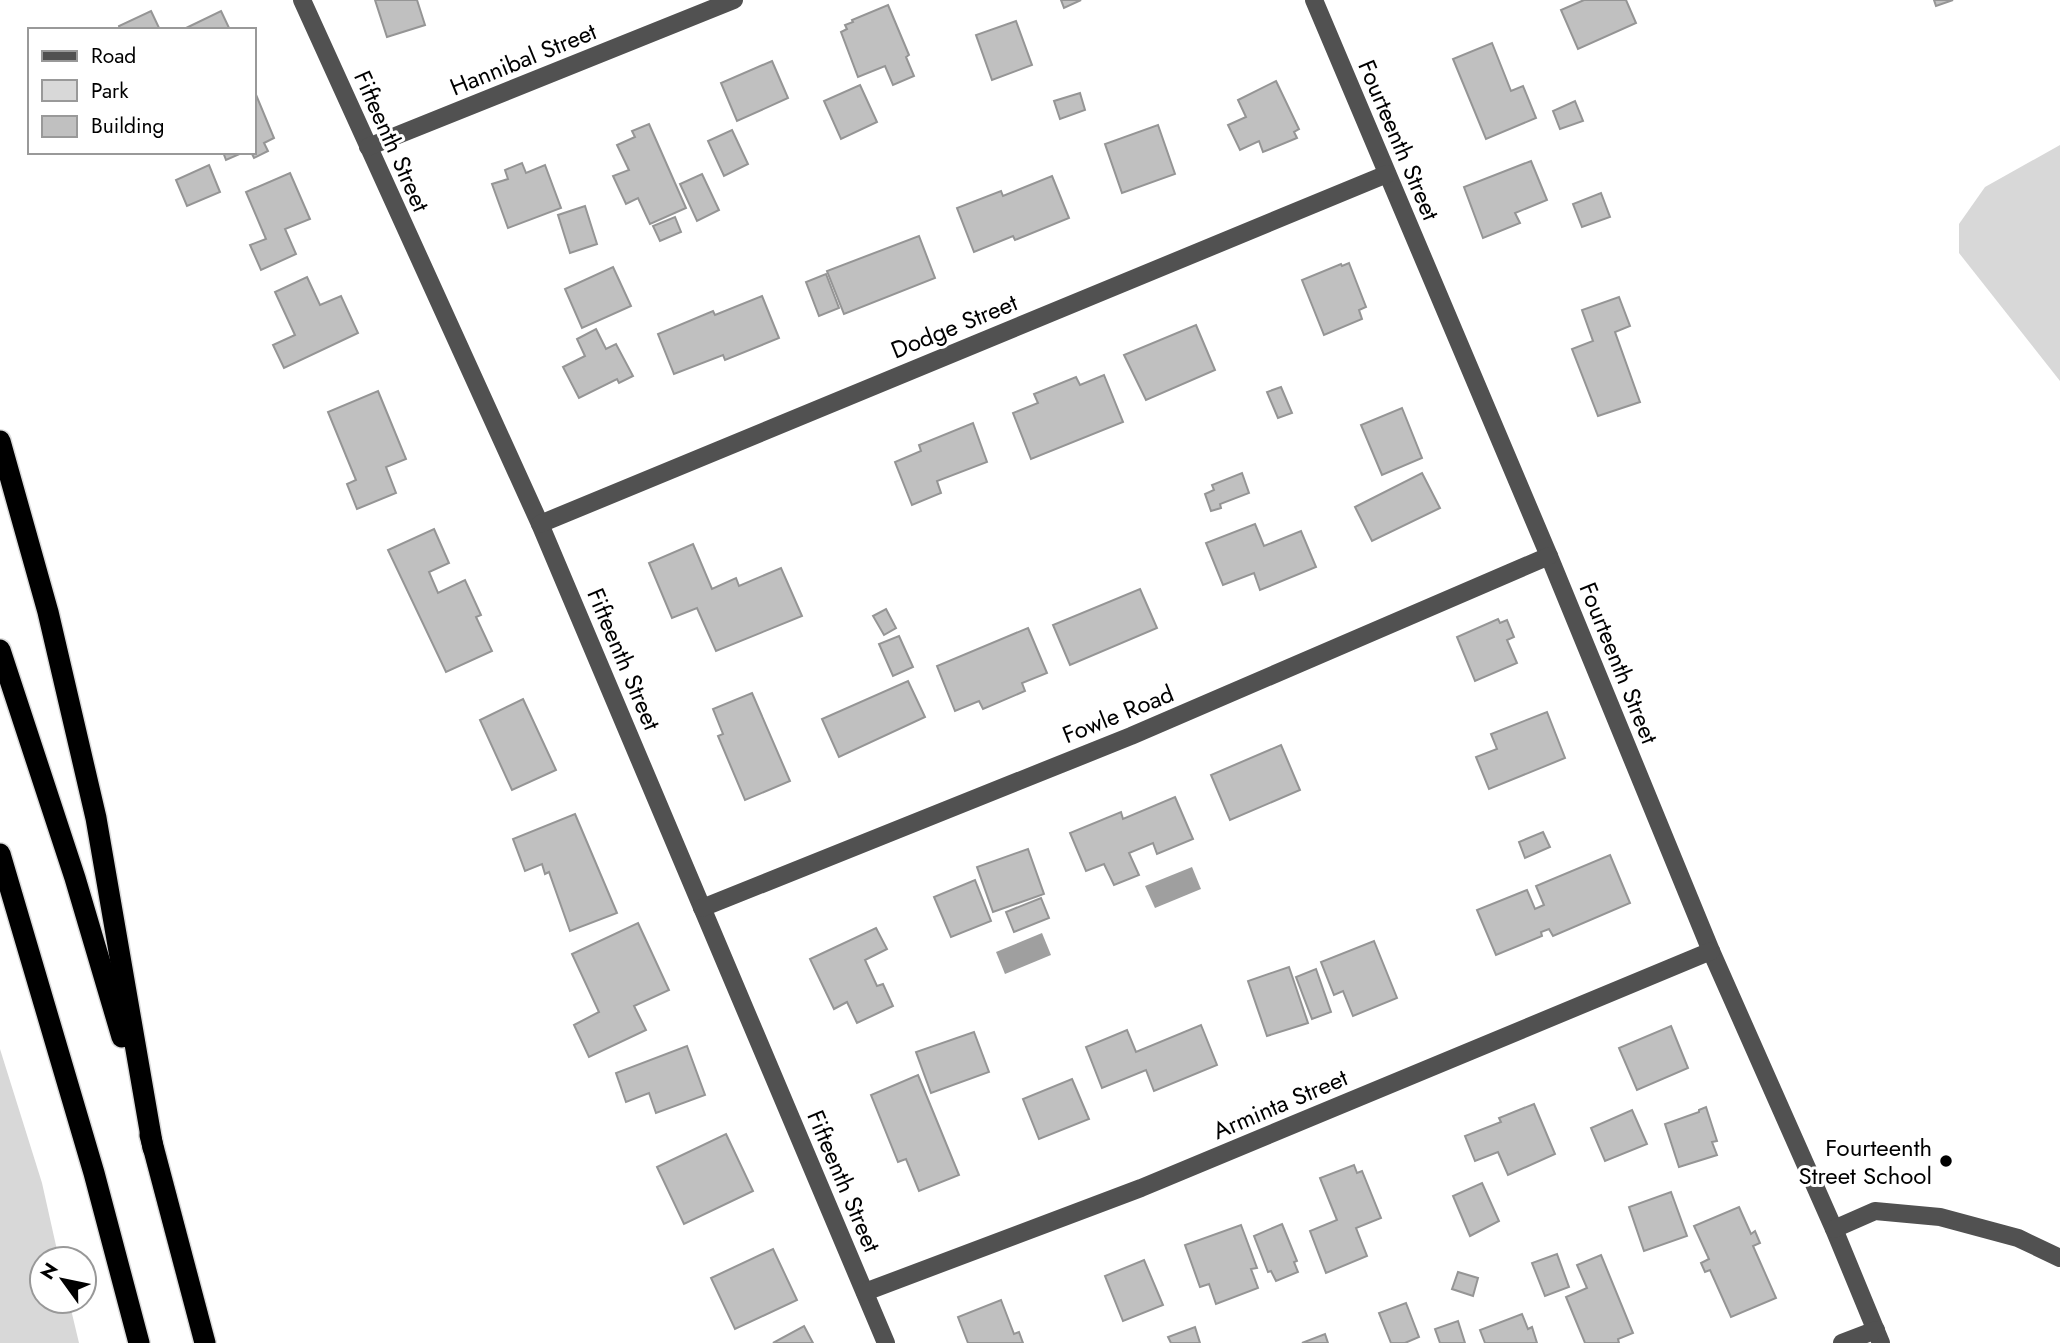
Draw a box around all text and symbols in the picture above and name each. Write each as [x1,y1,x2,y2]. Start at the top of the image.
street label: Hannibal Street [444,14,602,104]
legend [28,28,256,154]
text: Road [91,41,136,71]
street label: Fourteenth Street [1349,54,1449,226]
street label: Fifteenth Street [345,65,439,217]
text: Park [91,76,129,106]
text: Building [91,111,164,141]
street label: Dodge Street [886,285,1023,367]
street label: Fourteenth Street [1571,577,1667,749]
street label: Fifteenth Street [578,583,670,736]
street label: Fowle Road [1057,676,1179,752]
street label: Arminta Street [1207,1060,1353,1148]
street label: Fifteenth Street [798,1105,890,1258]
place label: Fourteenth Street School [1799,1130,1932,1193]
marker: Fourteenth Street School [1938,1153,1954,1169]
north arrow [28,1245,98,1315]
text: N [34,1257,65,1285]

